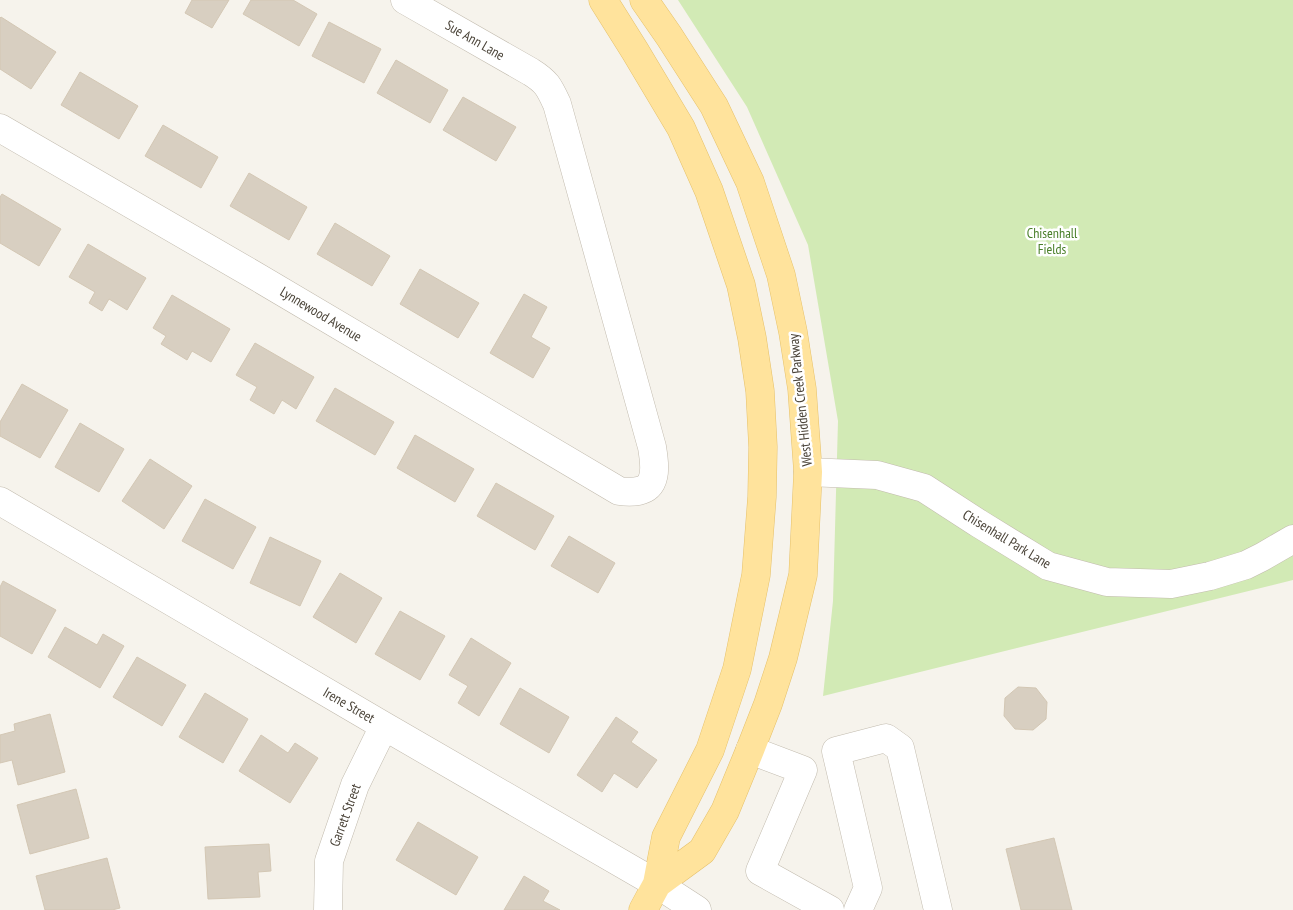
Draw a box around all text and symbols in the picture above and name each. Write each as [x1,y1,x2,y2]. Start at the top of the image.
street label: Sue Ann Lane [442,16,508,64]
park label: Chisenhall Fields [1027,224,1078,258]
street label: Lynnewood Avenue [277,283,365,346]
street label: West Hidden Creek Parkway [784,332,816,467]
street label: Chisenhall Park Lane [959,506,1055,573]
street label: Irene Street [320,683,378,727]
street label: Garrett Street [325,781,365,849]

